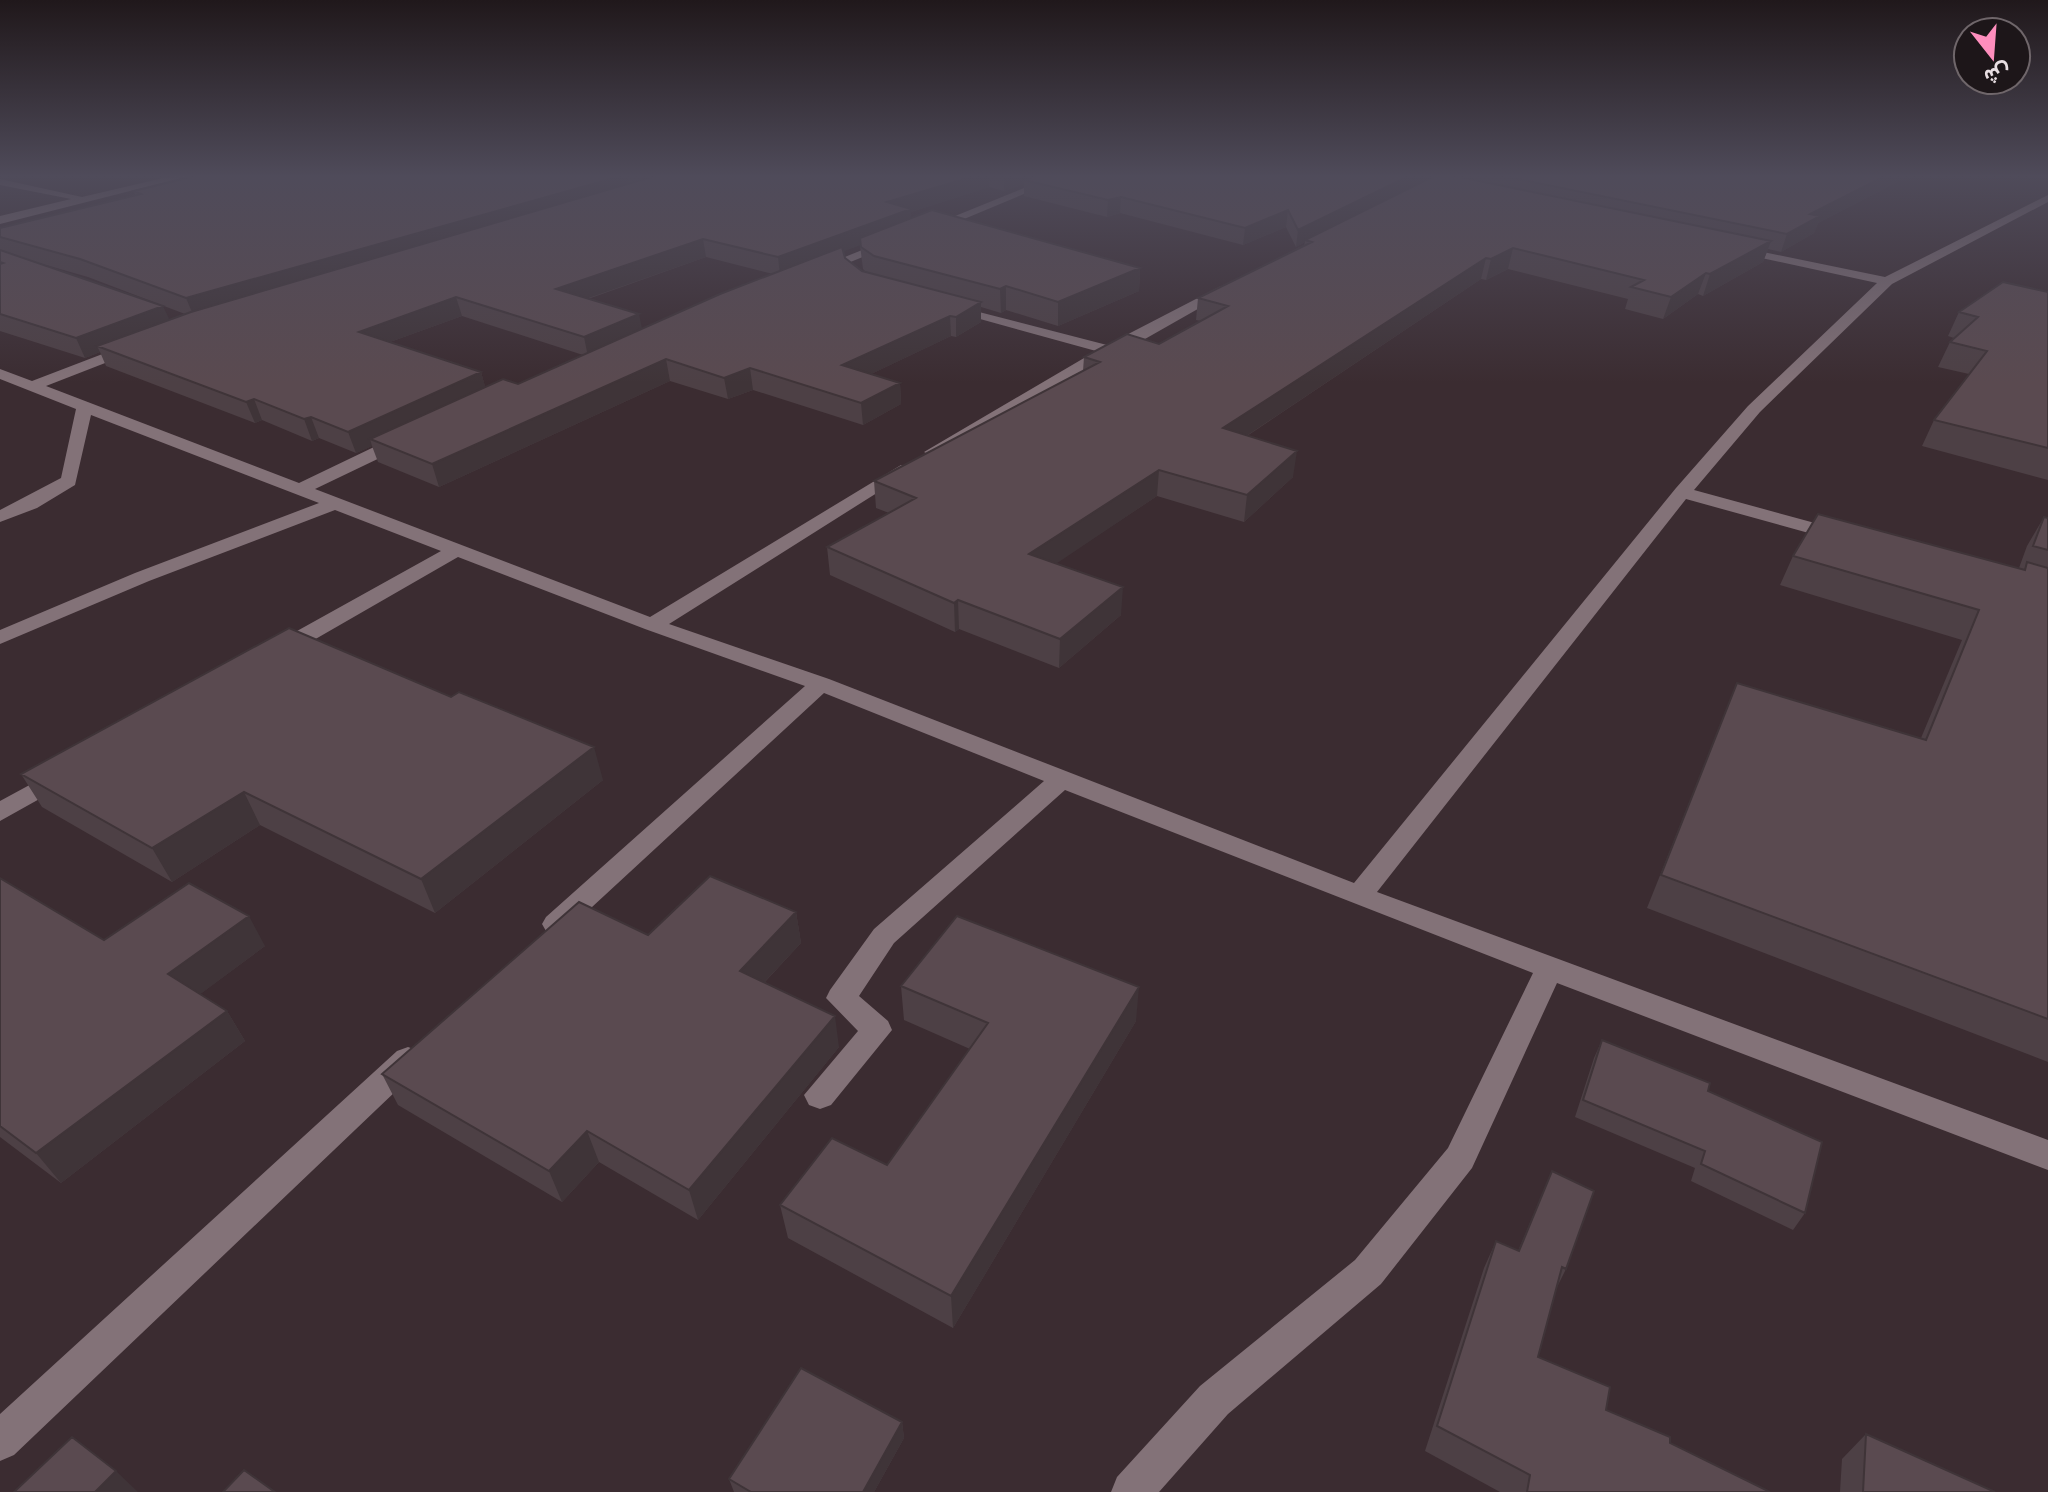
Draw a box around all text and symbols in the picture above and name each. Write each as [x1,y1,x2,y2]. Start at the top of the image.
north arrow [1952,16,2032,96]
text: ش [1981,57,2015,92]

